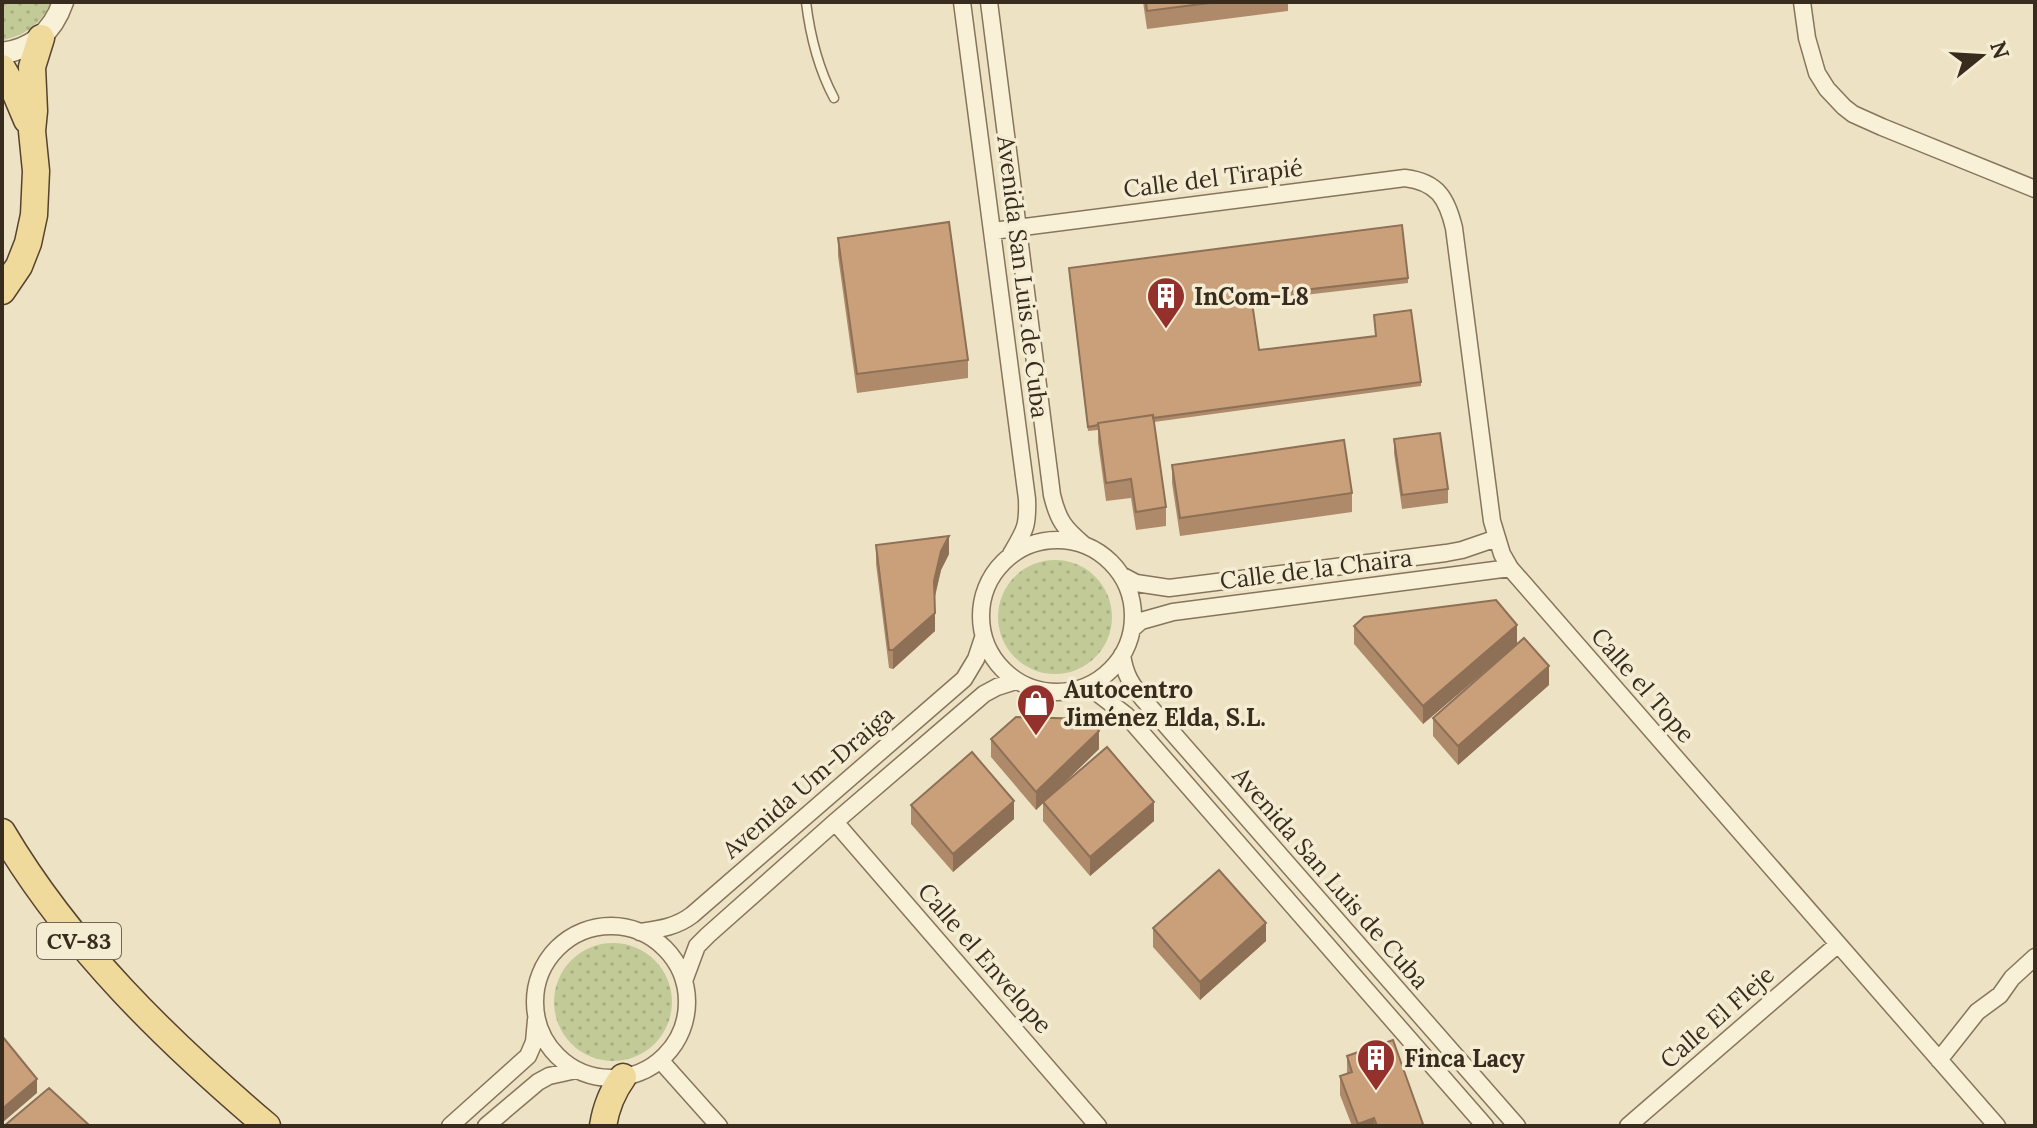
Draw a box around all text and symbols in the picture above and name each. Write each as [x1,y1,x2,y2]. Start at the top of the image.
north arrow [1941,16,2021,96]
text: N [1984,37,2016,62]
street label: Avenida San Luis de Cuba [990,133,1056,420]
street label: Calle del Tirapié [1122,152,1304,204]
building icon: InCom-L8 [1145,275,1187,330]
place label: InCom-L8 [1194,281,1309,312]
street label: Calle de la Chaira [1218,542,1414,596]
street label: Calle el Tope [1584,621,1702,749]
place label: Autocentro Jiménez Elda, S.L. [1064,674,1266,733]
shop icon: Autocentro Jiménez Elda, S.L. [1015,682,1057,737]
street label: Avenida Um-Draiga [715,699,900,866]
street label: Avenida San Luis de Cuba [1225,760,1436,995]
street label: Calle el Envelope [911,876,1059,1040]
road number: CV-83 [37,923,121,959]
street label: Calle El Fleje [1654,959,1780,1075]
building icon: Finca Lacy [1355,1037,1397,1092]
place label: Finca Lacy [1404,1043,1525,1074]

